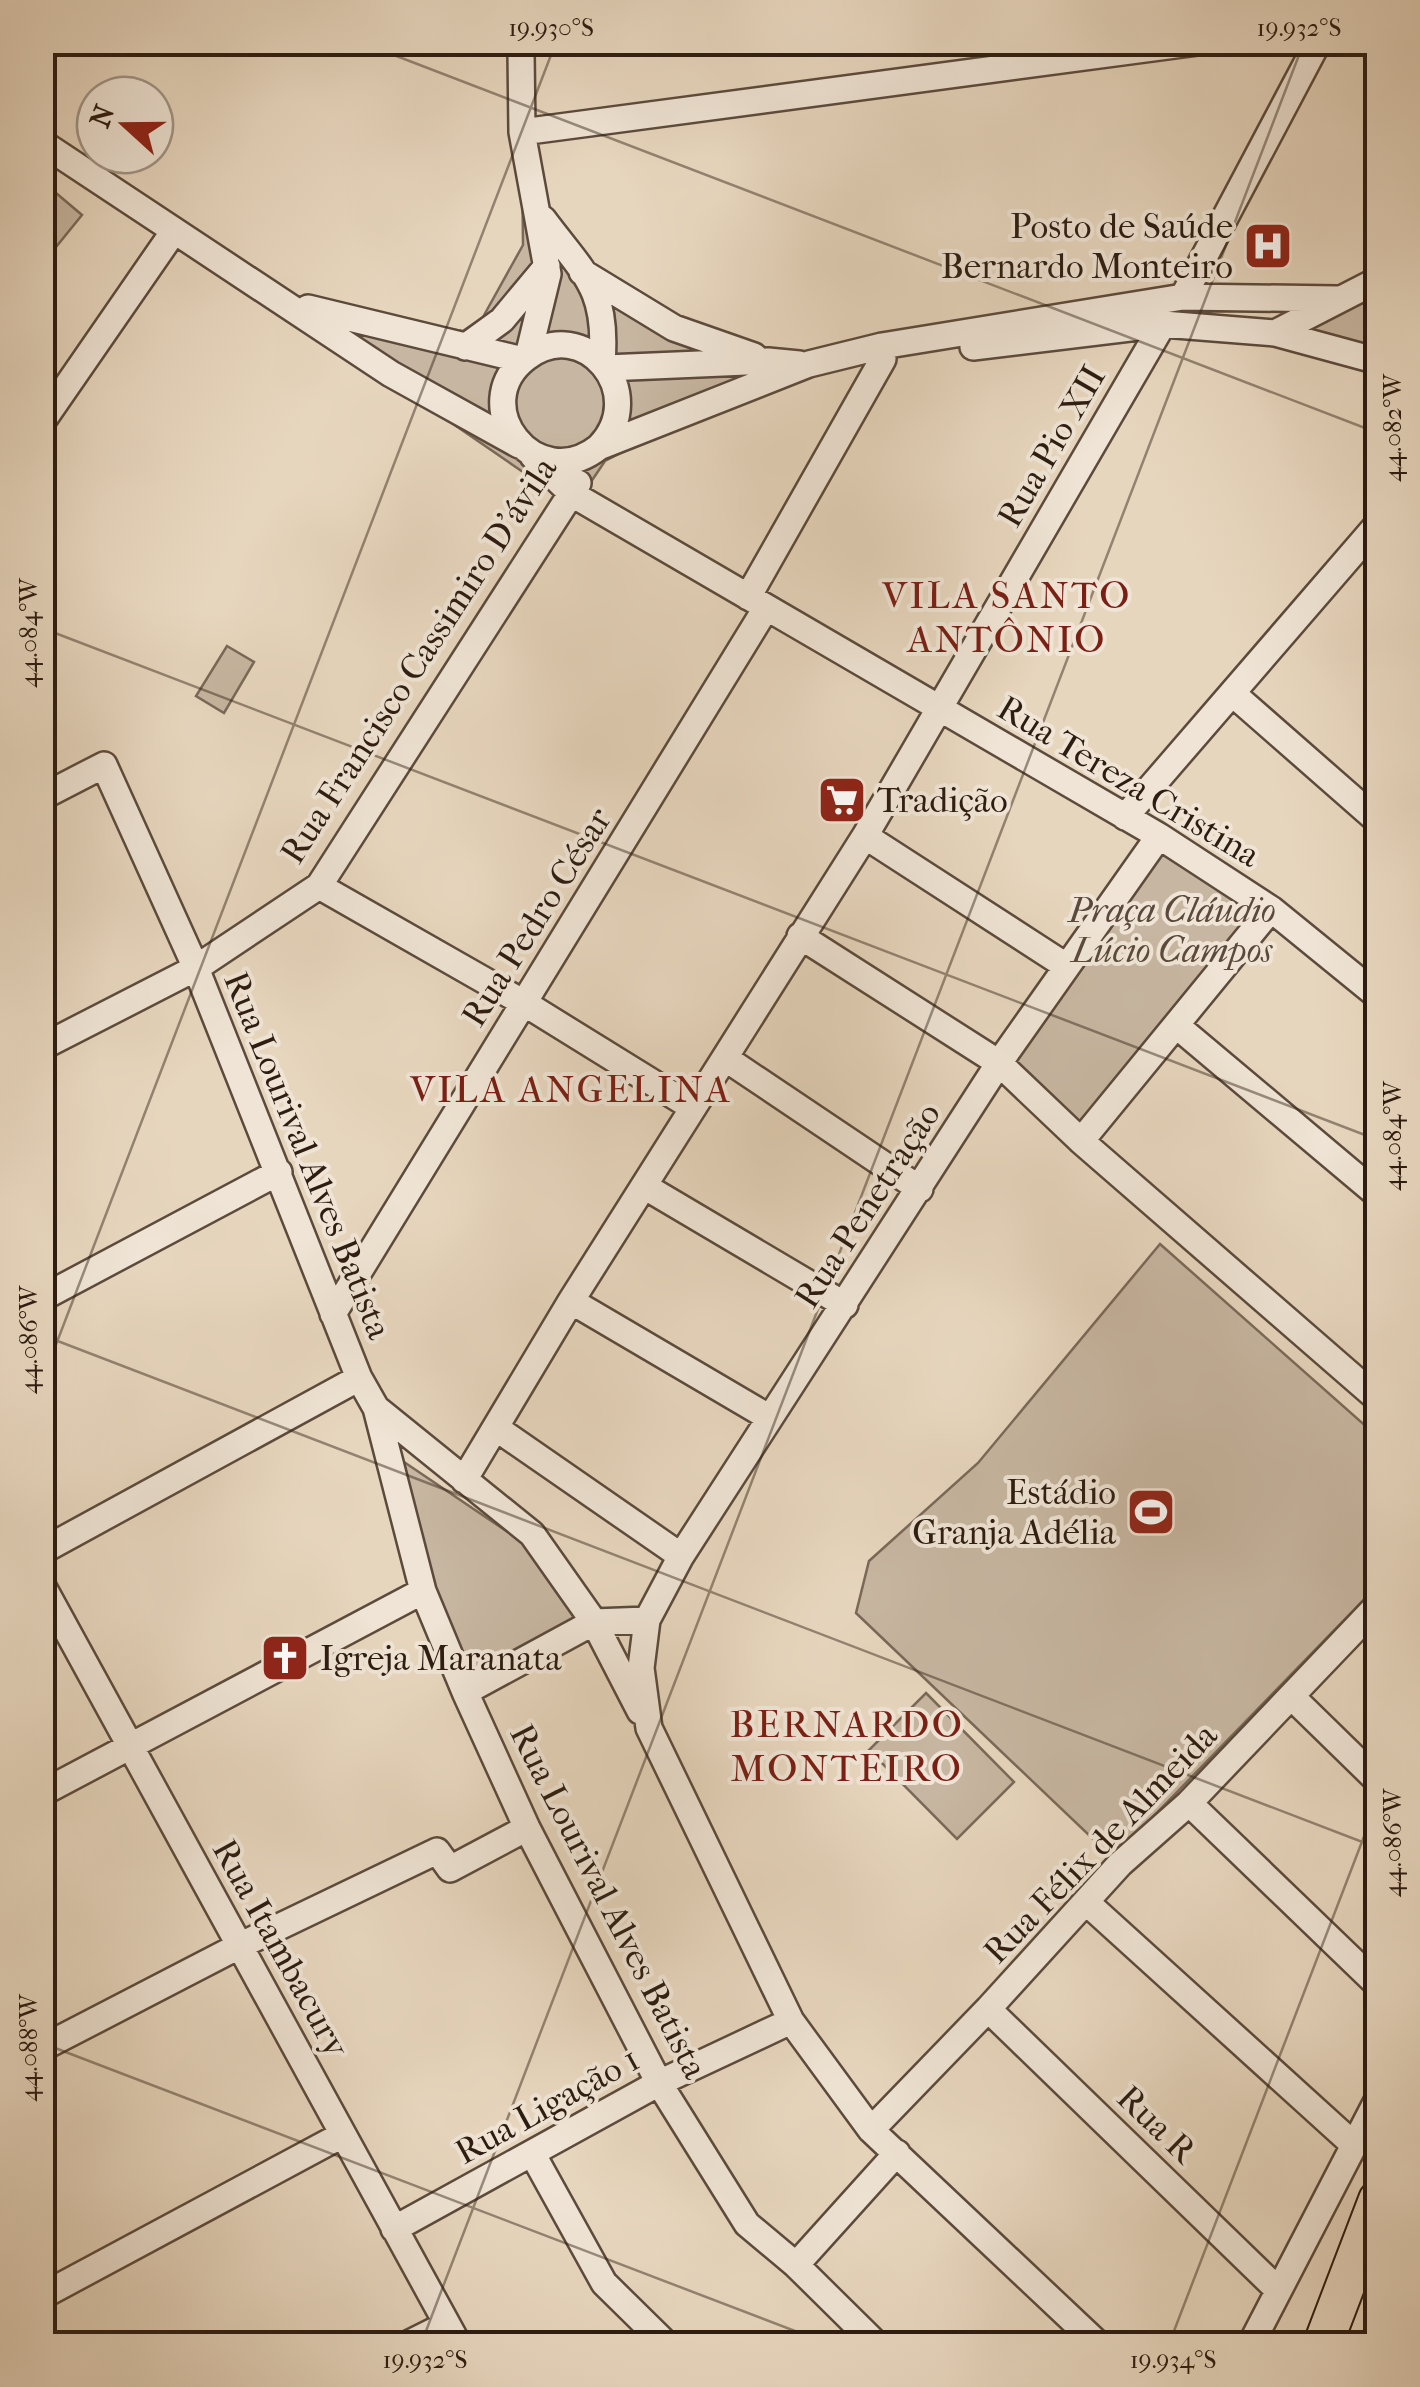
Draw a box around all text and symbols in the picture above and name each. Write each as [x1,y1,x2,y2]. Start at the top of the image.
text: 19.930°S [508,13,594,42]
text: 19.932°S [1257,13,1341,42]
north arrow [75,75,175,175]
text: N [83,100,122,132]
place label: Posto de Saúde Bernardo Monteiro [941,206,1233,287]
hospital icon: Posto de Saúde Bernardo Monteiro [1242,220,1294,272]
street label: Rua Pio XII [989,358,1114,534]
text: 44.082°W [1378,373,1407,482]
street label: Rua Francisco Cassimiro D'ávila [272,449,566,871]
district label: VILA SANTO ANTÔNIO [881,573,1132,662]
text: 44.084°W [14,577,43,688]
street label: Rua Tereza Cristina [990,687,1268,876]
supermarket icon: Tradição [816,774,868,826]
place label: Tradição [877,780,1008,821]
street label: Rua Pedro César [453,800,620,1034]
park label: Praça Cláudio Lúcio Campos [1066,890,1276,971]
street label: Rua Lourival Alves Batista [215,966,400,1345]
district label: VILA ANGELINA [409,1067,732,1112]
text: 44.084°W [1378,1080,1407,1191]
street label: Rua Penetração [786,1095,949,1316]
text: 44.086°W [14,1284,43,1394]
place label: Estádio Granja Adélia [912,1472,1117,1553]
sports icon: Estádio Granja Adélia [1125,1486,1177,1538]
church icon: Igreja Maranata [259,1632,311,1684]
place label: Igreja Maranata [320,1638,562,1679]
district label: BERNARDO MONTEIRO [730,1702,964,1791]
street label: Rua Félix de Almeida [975,1714,1226,1972]
street label: Rua Lourival Alves Batista [501,1717,716,2086]
text: 44.086°W [1378,1787,1407,1897]
street label: Rua Itambacury [204,1832,358,2065]
text: 44.088°W [14,1993,43,2102]
street label: Rua Ligação 1 [448,2038,646,2173]
street label: Rua R [1109,2077,1206,2173]
text: 19.932°S [383,2345,467,2374]
text: 19.934°S [1130,2345,1216,2374]

